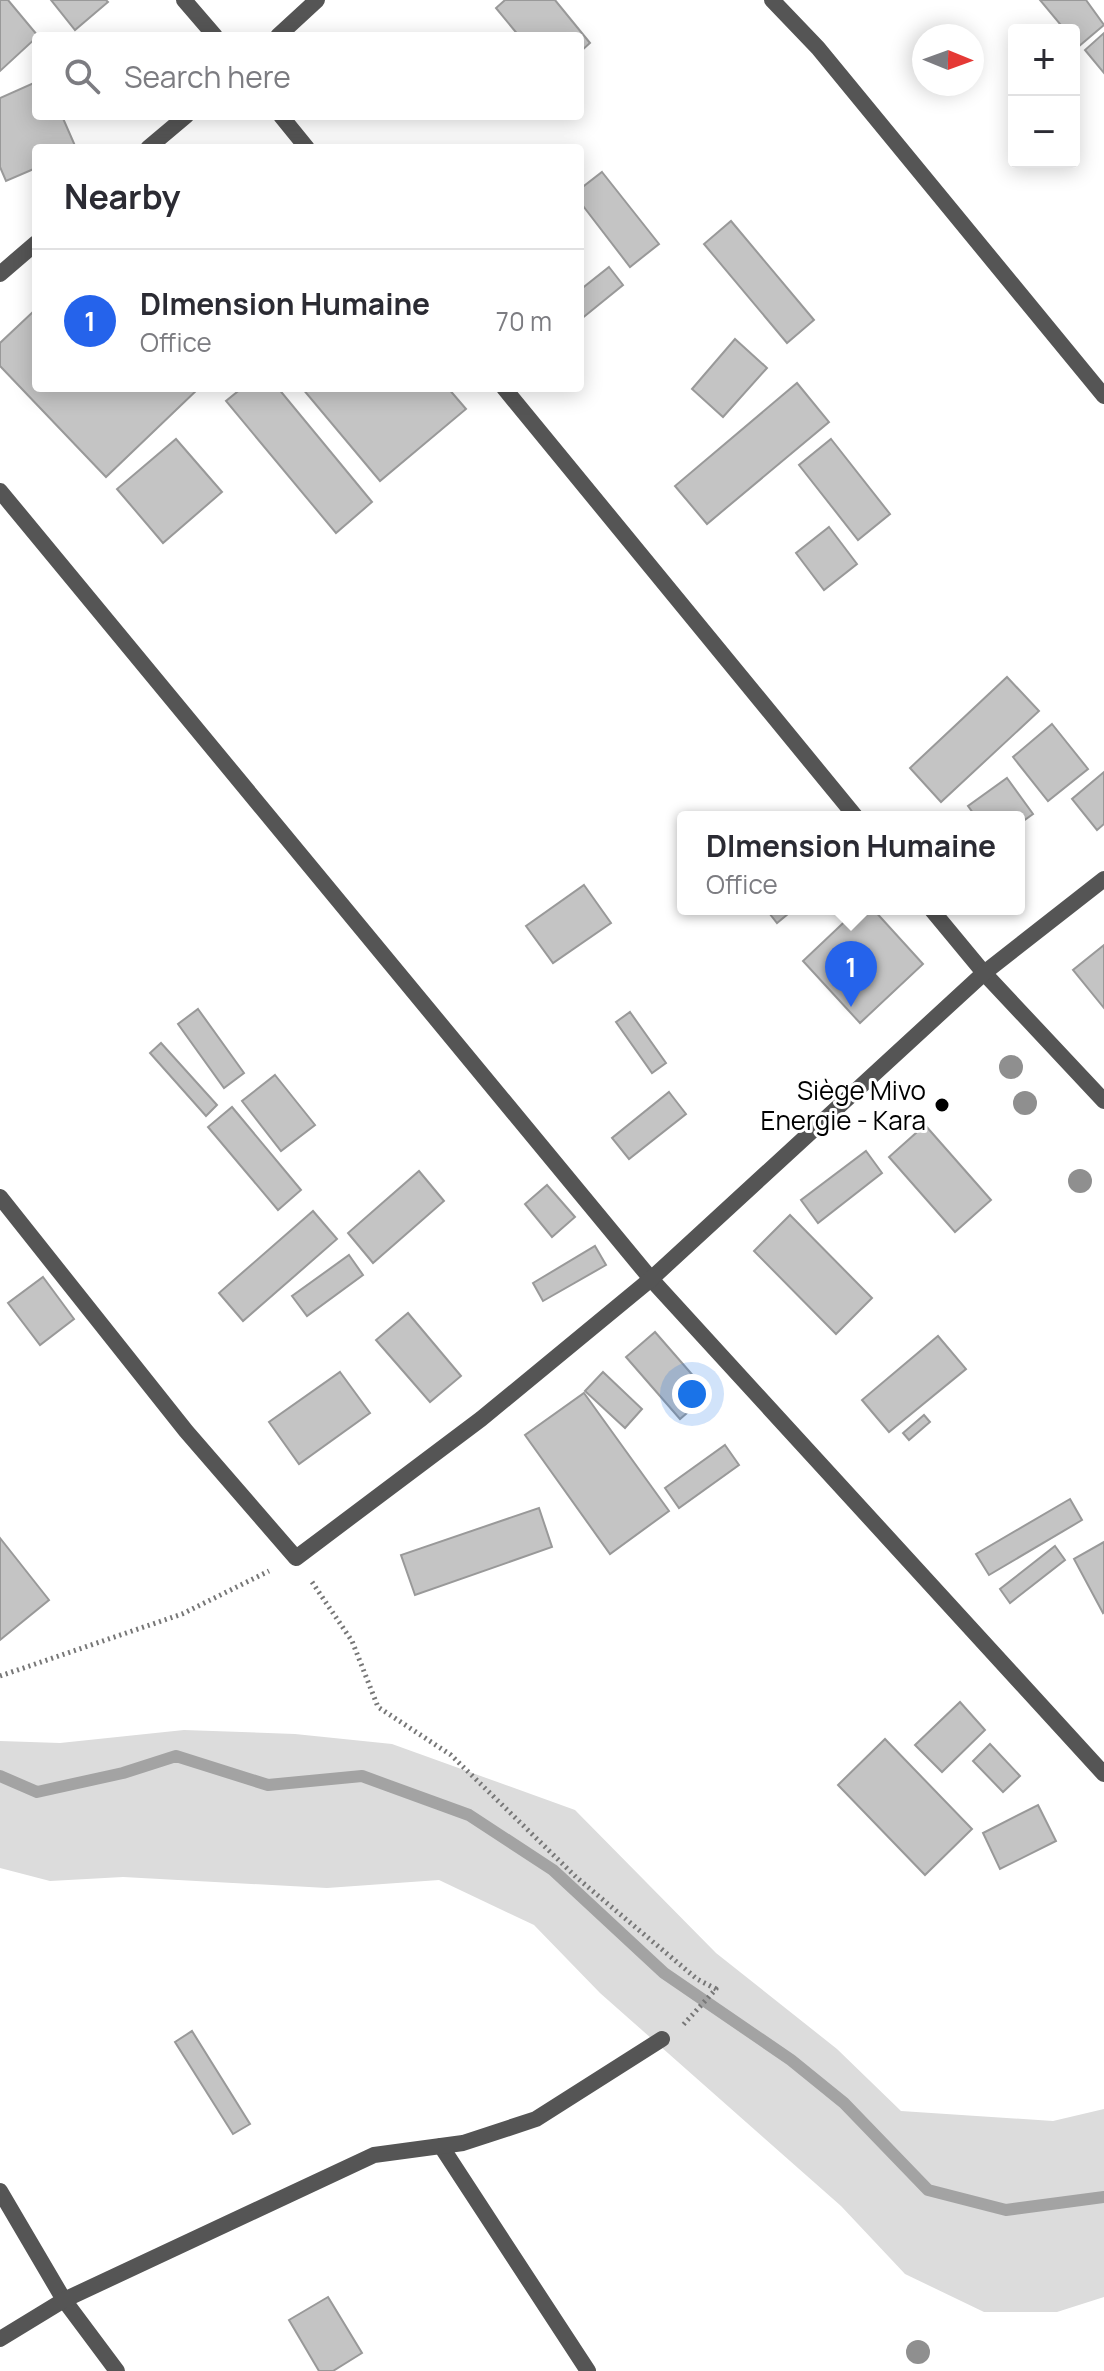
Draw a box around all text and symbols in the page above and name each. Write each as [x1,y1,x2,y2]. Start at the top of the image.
north arrow [912,24,984,96]
map controls [1008,24,1080,168]
button: + [1008,24,1080,96]
search box [32,32,584,120]
icon: search [60,54,104,98]
text: Search here [124,56,291,97]
button: − [1008,96,1080,168]
text: Nearby [64,173,180,219]
text: DImension Humaine [140,283,430,324]
text: 1 [84,303,96,339]
text: 70 m [496,303,552,339]
text: Office [140,324,212,360]
popup [677,811,1025,915]
text: DImension Humaine [706,825,996,866]
text: Office [706,866,778,902]
pin: 1 [825,941,877,1007]
place label: Siège Mivo Energie - Kara [761,1072,926,1138]
marker: Siège Mivo Energie - Kara [933,1096,951,1114]
your location [672,1374,712,1414]

